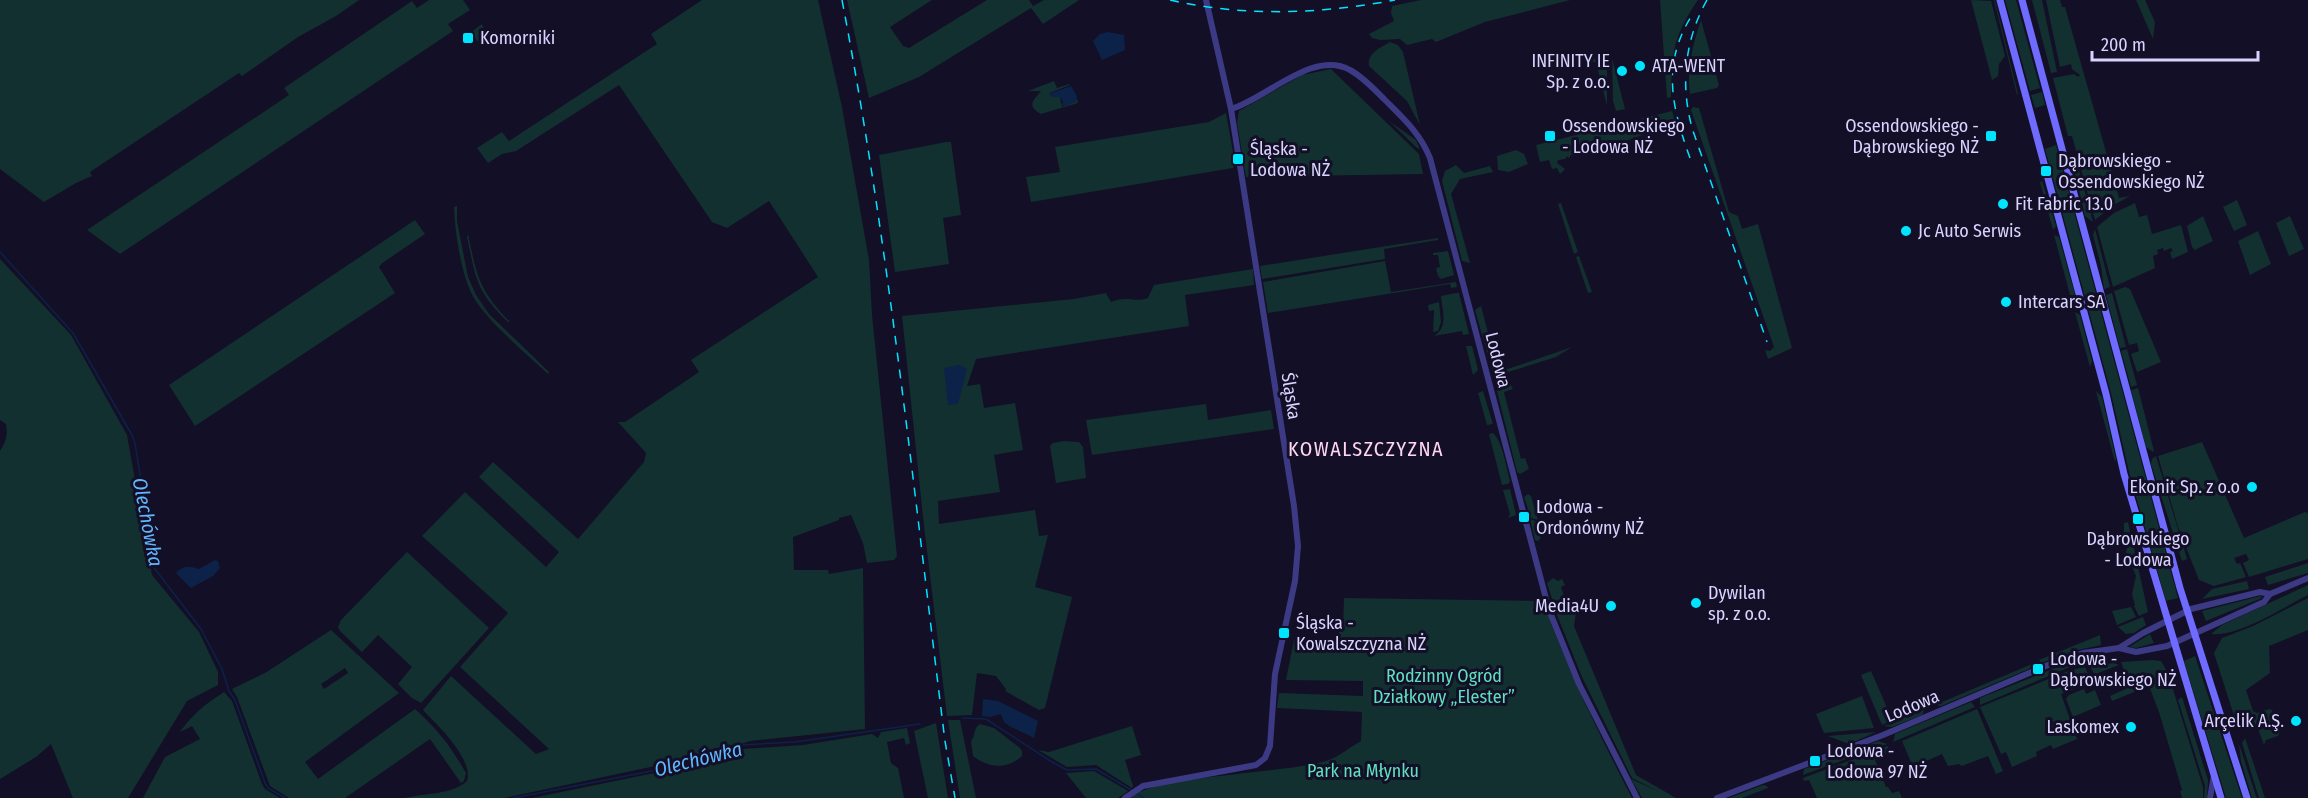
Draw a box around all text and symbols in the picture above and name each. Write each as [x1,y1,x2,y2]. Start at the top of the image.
scale bar [2092,24,2258,62]
place label: Komorniki [480,27,555,49]
marker: Komorniki [461,31,475,45]
text: 200 m [2101,34,2146,56]
place label: INFINITY IE Sp. z o.o. [1531,50,1610,93]
place label: ATA-WENT [1652,55,1726,77]
marker: ATA-WENT [1633,59,1647,73]
marker: INFINITY IE Sp. z o.o. [1615,64,1629,78]
place label: Ossendowskiego - Lodowa NŻ [1562,115,1685,158]
place label: Ossendowskiego - Dąbrowskiego NŻ [1845,115,1979,158]
marker: Ossendowskiego - Lodowa NŻ [1543,129,1557,143]
marker: Ossendowskiego - Dąbrowskiego NŻ [1984,129,1998,143]
place label: Śląska - Lodowa NŻ [1250,138,1330,181]
place label: Dąbrowskiego - Ossendowskiego NŻ [2058,150,2205,193]
marker: Śląska - Lodowa NŻ [1231,152,1245,166]
marker: Dąbrowskiego - Ossendowskiego NŻ [2039,164,2053,178]
place label: Fit Fabric 13.0 [2015,193,2113,215]
marker: Fit Fabric 13.0 [1996,197,2010,211]
place label: Jc Auto Serwis [1918,220,2021,242]
marker: Jc Auto Serwis [1899,224,1913,238]
place label: Intercars SA [2018,291,2106,313]
marker: Intercars SA [1999,295,2013,309]
street label: Lodowa [1480,330,1516,390]
street label: Śląska [1276,371,1306,421]
district label: KOWALSZCZYZNA [1288,437,1444,461]
water label: Olechówka [128,476,168,568]
place label: Ekonit Sp. z o.o [2130,476,2240,498]
marker: Ekonit Sp. z o.o [2245,480,2259,494]
place label: Lodowa - Ordonówny NŻ [1536,496,1644,539]
marker: Lodowa - Ordonówny NŻ [1517,510,1531,524]
marker: Dąbrowskiego - Lodowa [2131,512,2145,526]
place label: Dąbrowskiego - Lodowa [2087,528,2189,571]
place label: Dywilan sp. z o.o. [1708,582,1771,625]
place label: Media4U [1535,595,1599,617]
marker: Dywilan sp. z o.o. [1689,596,1703,610]
marker: Media4U [1604,599,1618,613]
place label: Śląska - Kowalszczyzna NŻ [1296,612,1426,655]
marker: Śląska - Kowalszczyzna NŻ [1277,626,1291,640]
place label: Lodowa - Dąbrowskiego NŻ [2050,648,2177,691]
marker: Lodowa - Dąbrowskiego NŻ [2031,662,2045,676]
park label: Rodzinny Ogród Działkowy „Elester” [1373,665,1515,708]
street label: Lodowa [1882,685,1942,727]
place label: Arçelik A.Ş. [2204,710,2284,732]
marker: Arçelik A.Ş. [2289,714,2303,728]
place label: Laskomex [2047,716,2119,738]
marker: Laskomex [2124,720,2138,734]
water label: Olechówka [652,737,744,781]
place label: Lodowa - Lodowa 97 NŻ [1827,740,1927,783]
marker: Lodowa - Lodowa 97 NŻ [1808,754,1822,768]
park label: Park na Młynku [1307,760,1419,782]

